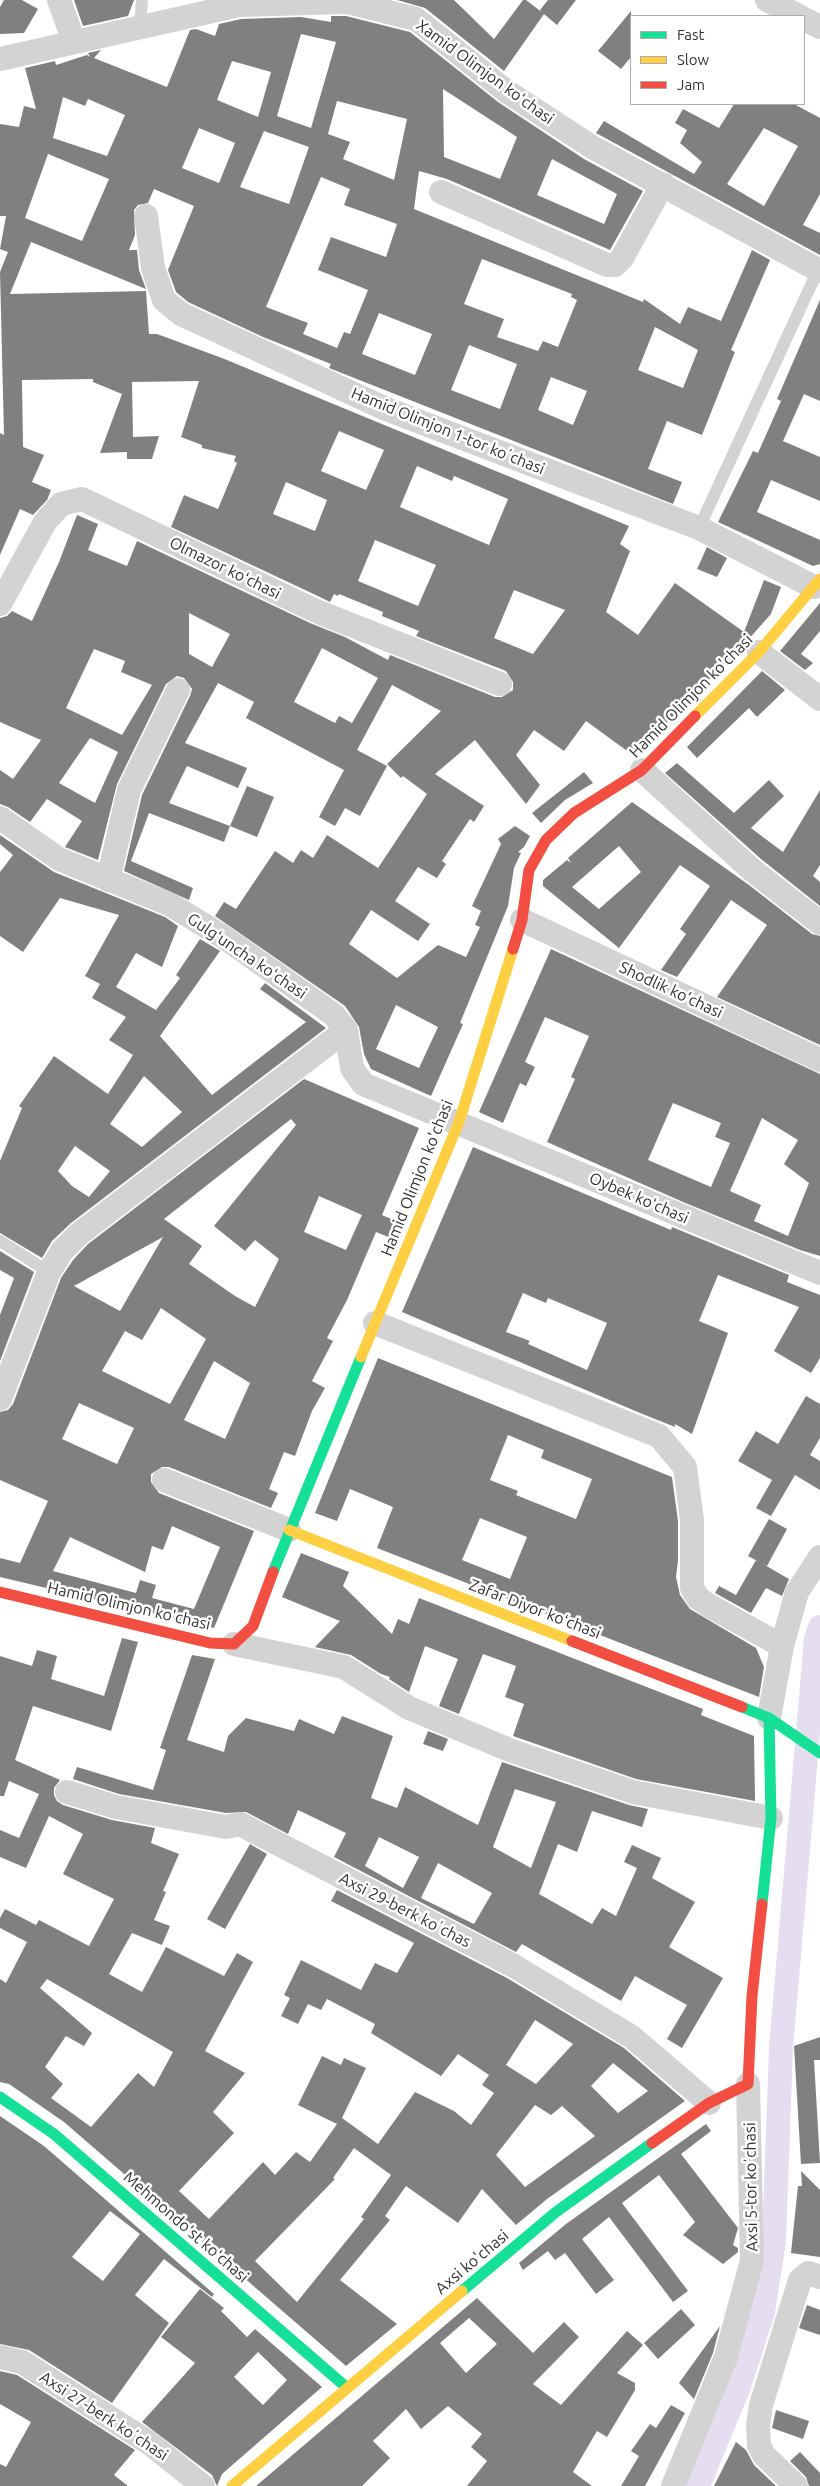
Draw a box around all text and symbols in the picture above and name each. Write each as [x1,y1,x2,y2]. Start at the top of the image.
legend [630,15,805,105]
street label: Xamid Olimjon koʻchasi [412,16,558,128]
text: Fast [677,26,704,43]
text: Slow [677,51,709,68]
text: Jam [677,76,705,93]
street label: Hamid Olimjon 1-tor koʼchasi [348,383,548,479]
street label: Olmazor koʻchasi [166,533,284,603]
street label: Hamid Olimjon ko'chasi [625,630,757,762]
street label: Gulgʻuncha koʻchasi [184,909,310,1003]
street label: Shodlik ko‘chasi [616,958,726,1022]
street label: Hamid Olimjon ko'chasi [377,1097,457,1259]
street label: Oybek koʻchasi [586,1168,692,1228]
street label: Zafar Diyor koʻchasi [466,1575,604,1643]
street label: Hamid Olimjon ko'chasi [46,1578,212,1634]
street label: Аxsi 29-berk koʼchas [336,1868,474,1952]
street label: Аxsi 5-tor koʼchasi [740,2122,762,2252]
street label: Mehmondoʻst koʻchasi [119,2167,253,2287]
street label: Axsi ko'chasi [431,2226,513,2298]
street label: Аxsi 27-berk koʼchasi [36,2367,172,2465]

